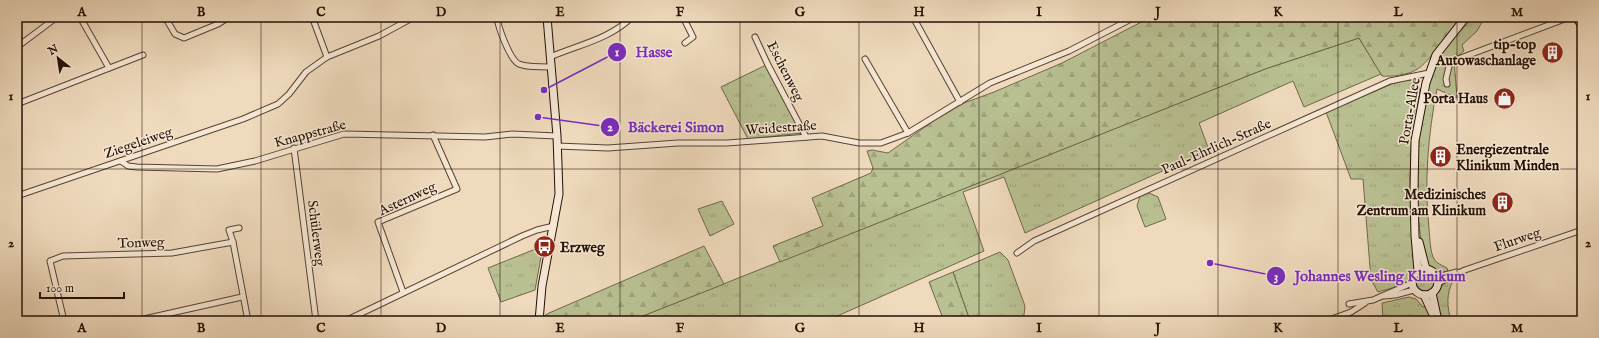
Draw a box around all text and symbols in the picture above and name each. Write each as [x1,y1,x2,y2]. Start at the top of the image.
text: A [77,4,88,21]
text: B [197,4,206,21]
text: C [316,4,326,21]
text: D [436,4,447,21]
text: E [555,4,565,21]
text: F [676,4,685,21]
text: G [795,4,806,21]
text: H [913,4,925,21]
text: I [1036,4,1042,21]
text: J [1153,4,1161,21]
text: K [1273,4,1283,21]
text: L [1392,4,1403,21]
text: M [1511,4,1524,21]
place label: tip-top Autowaschanlage [1435,36,1537,70]
north arrow [38,38,78,78]
callout: Hasse [607,38,680,65]
street label: Eschenweg [762,38,808,105]
building icon: tip-top Autowaschanlage [1539,39,1565,65]
text: N [45,42,62,59]
text: Hasse [636,43,673,62]
text: 1 [615,45,620,60]
street label: Porta-Allee [1395,76,1425,146]
shop icon: Porta Haus [1491,85,1517,111]
text: 1 [9,88,14,105]
text: 1 [1586,88,1591,105]
place label: Porta Haus [1423,90,1488,108]
callout: Bäckerei Simon [600,113,732,140]
street label: Paul-Ehrlich-Straße [1159,114,1275,179]
street label: Knappstraße [272,116,349,152]
street label: Weidestraße [745,116,818,139]
text: Bäckerei Simon [628,118,724,137]
text: 2 [607,120,613,135]
street label: Ziegeleiweg [102,123,175,163]
place label: Energiezentrale Klinikum Minden [1456,141,1560,175]
building icon: Energiezentrale Klinikum Minden [1428,144,1454,170]
street label: Asternweg [375,178,439,220]
place label: Medizinisches Zentrum am Klinikum [1357,186,1486,220]
building icon: Medizinisches Zentrum am Klinikum [1489,189,1515,215]
street label: Schülerweg [303,199,329,268]
street label: Flurweg [1492,223,1543,256]
street label: Tonweg [117,233,165,253]
bus stop icon: Erzweg [531,234,557,260]
text: 2 [8,235,14,252]
text: 2 [1585,235,1591,252]
place label: Erzweg [560,239,606,257]
callout: Johannes Wesling Klinikum [1266,262,1474,289]
text: Johannes Wesling Klinikum [1292,267,1466,286]
text: 3 [1274,269,1278,284]
scale bar [40,274,124,300]
text: 100 m [46,281,74,296]
text: A [77,320,88,337]
text: B [197,320,206,337]
text: C [316,320,326,337]
text: D [436,320,447,337]
text: E [555,320,565,337]
text: F [676,320,685,337]
text: G [795,320,806,337]
text: H [913,320,925,337]
text: I [1036,320,1042,337]
text: J [1153,320,1161,337]
text: K [1273,320,1283,337]
text: L [1392,320,1403,337]
text: M [1511,320,1524,337]

